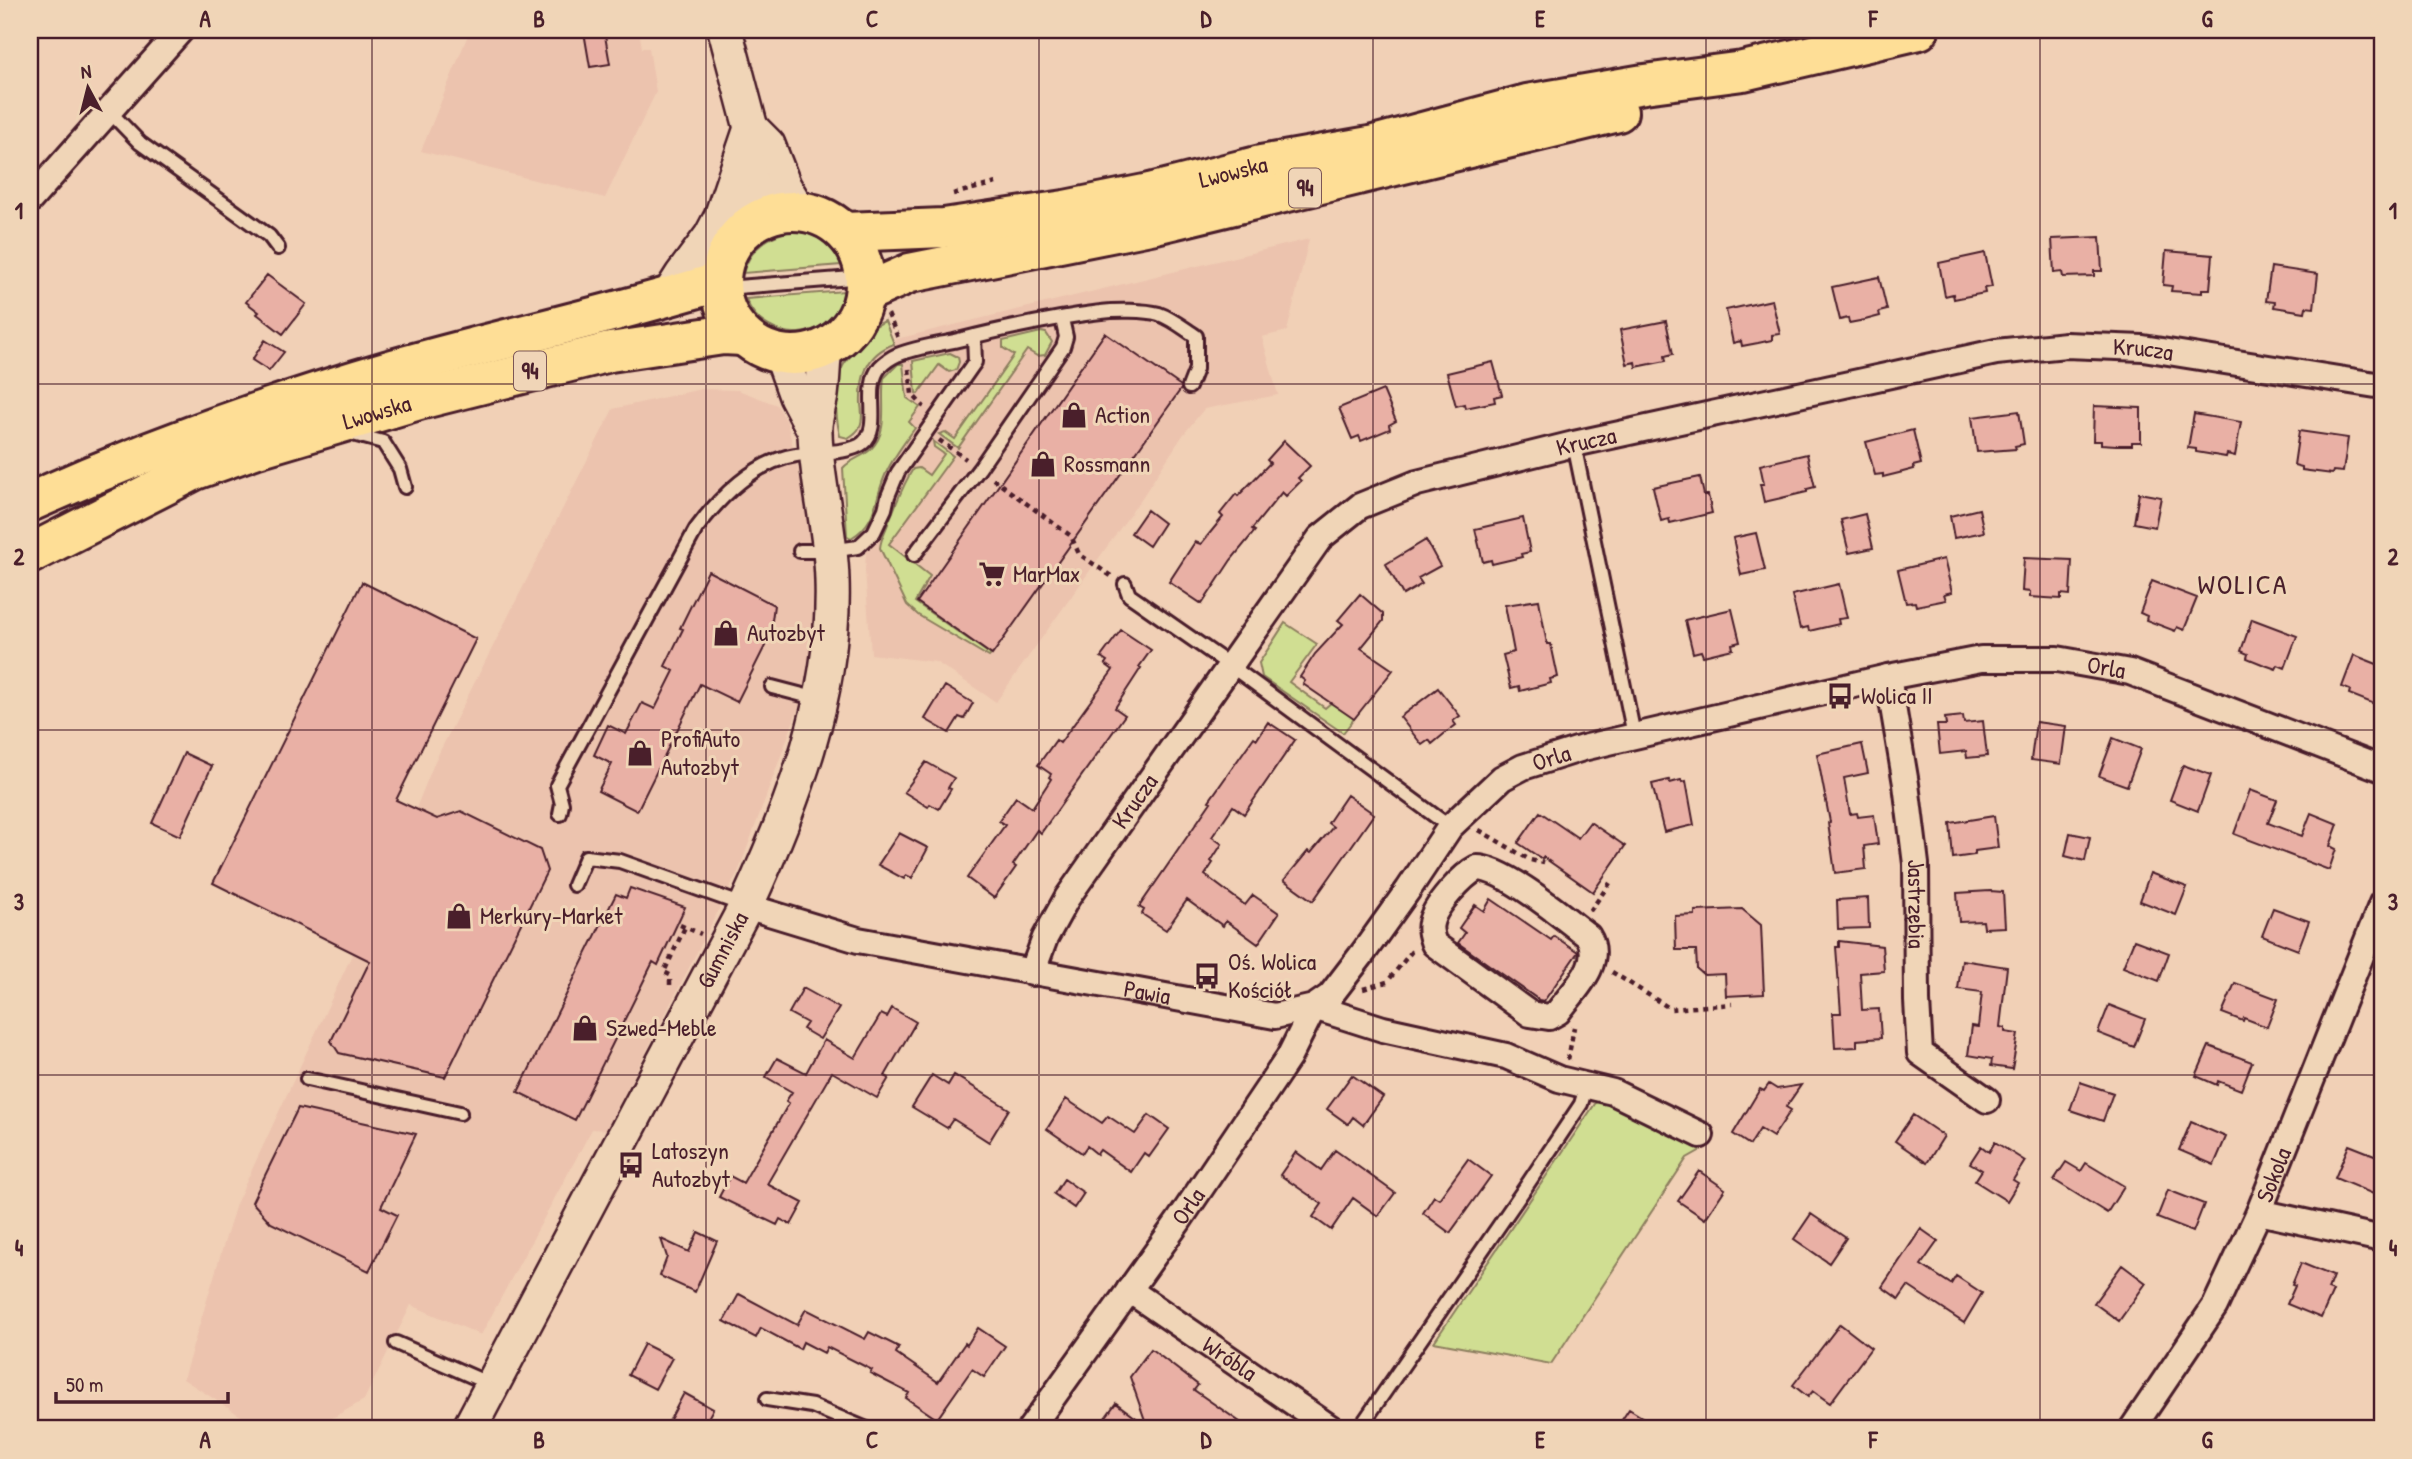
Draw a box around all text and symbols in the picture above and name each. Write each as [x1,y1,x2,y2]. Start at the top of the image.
text: A [199,3,211,34]
text: B [533,3,545,34]
text: C [866,3,878,34]
text: D [1201,3,1213,34]
text: E [1535,3,1546,34]
text: F [1868,3,1879,34]
text: G [2201,3,2213,34]
north arrow [52,52,122,122]
text: N [79,58,93,85]
street label: Lwowska [1195,147,1270,195]
road number: 94 [1289,168,1321,208]
text: 1 [15,195,23,226]
text: 1 [2389,195,2397,226]
street label: Krucza [2112,330,2176,368]
road number: 94 [514,352,546,390]
street label: Lwowska [339,386,415,437]
place label: Action [1095,398,1150,430]
shop icon: Action [1059,400,1089,430]
street label: Krucza [1553,418,1619,463]
place label: Rossmann [1064,447,1150,479]
shop icon: Rossmann [1028,449,1058,479]
text: 2 [14,541,25,572]
text: 2 [2388,541,2399,572]
place label: MarMax [1013,557,1080,589]
supermarket icon: MarMax [977,559,1007,589]
district label: WOLICA [2198,565,2288,603]
place label: Autozbyt [747,616,826,648]
shop icon: Autozbyt [711,618,741,648]
street label: Orla [2085,648,2128,686]
place label: Wolica II [1861,679,1933,711]
bus stop icon: Wolica II [1825,681,1855,711]
place label: ProfiAuto Autozbyt [661,722,741,782]
street label: Orla [1528,736,1574,778]
shop icon: ProfiAuto Autozbyt [625,738,655,768]
street label: Krucza [1104,767,1165,835]
street label: Jastrzębia [1901,857,1934,949]
text: 3 [14,886,24,917]
text: 3 [2388,886,2398,917]
place label: Merkury-Market [480,899,623,931]
shop icon: Merkury-Market [444,901,474,931]
street label: Gumniska [688,906,755,993]
place label: Oś. Wolica Kościół [1228,945,1316,1005]
bus stop icon: Oś. Wolica Kościół [1192,961,1222,991]
street label: Pawia [1121,972,1173,1012]
place label: Szwed-Meble [606,1011,717,1043]
shop icon: Szwed-Meble [570,1013,600,1043]
place label: Latoszyn Autozbyt [652,1134,731,1194]
street label: Sokola [2248,1143,2298,1207]
bus stop icon: Latoszyn Autozbyt [616,1150,646,1180]
street label: Orla [1164,1181,1212,1231]
text: 4 [15,1232,24,1263]
text: 4 [2389,1232,2398,1263]
street label: Wróbla [1197,1328,1264,1388]
scale bar [56,1361,228,1405]
text: 50 m [66,1370,103,1399]
text: A [199,1424,211,1455]
text: B [533,1424,545,1455]
text: C [866,1424,878,1455]
text: D [1201,1424,1213,1455]
text: E [1535,1424,1546,1455]
text: F [1868,1424,1879,1455]
text: G [2201,1424,2213,1455]

